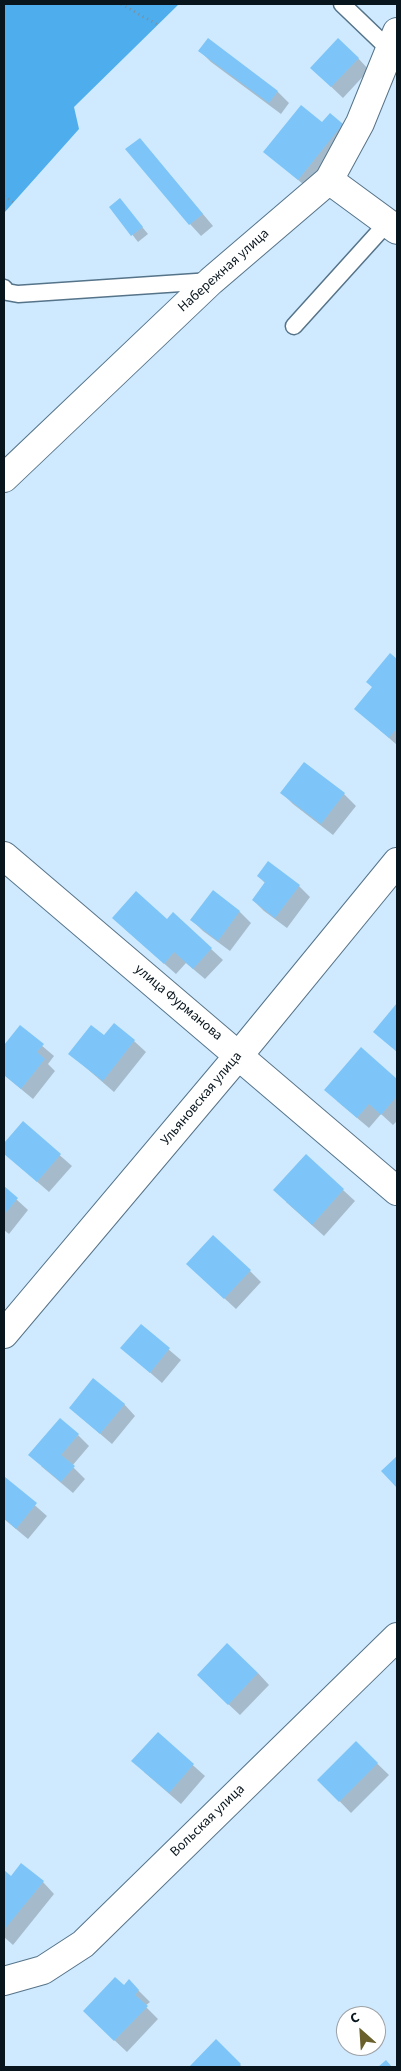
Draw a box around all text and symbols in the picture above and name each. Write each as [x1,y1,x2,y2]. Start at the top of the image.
street label: Набережная улица [175,226,273,316]
street label: улица Фурманова [131,961,225,1045]
street label: Ульяновская улица [158,1049,246,1149]
street label: Вольская улица [167,1781,249,1861]
north arrow [336,2006,386,2056]
text: С [347,2008,363,2029]

